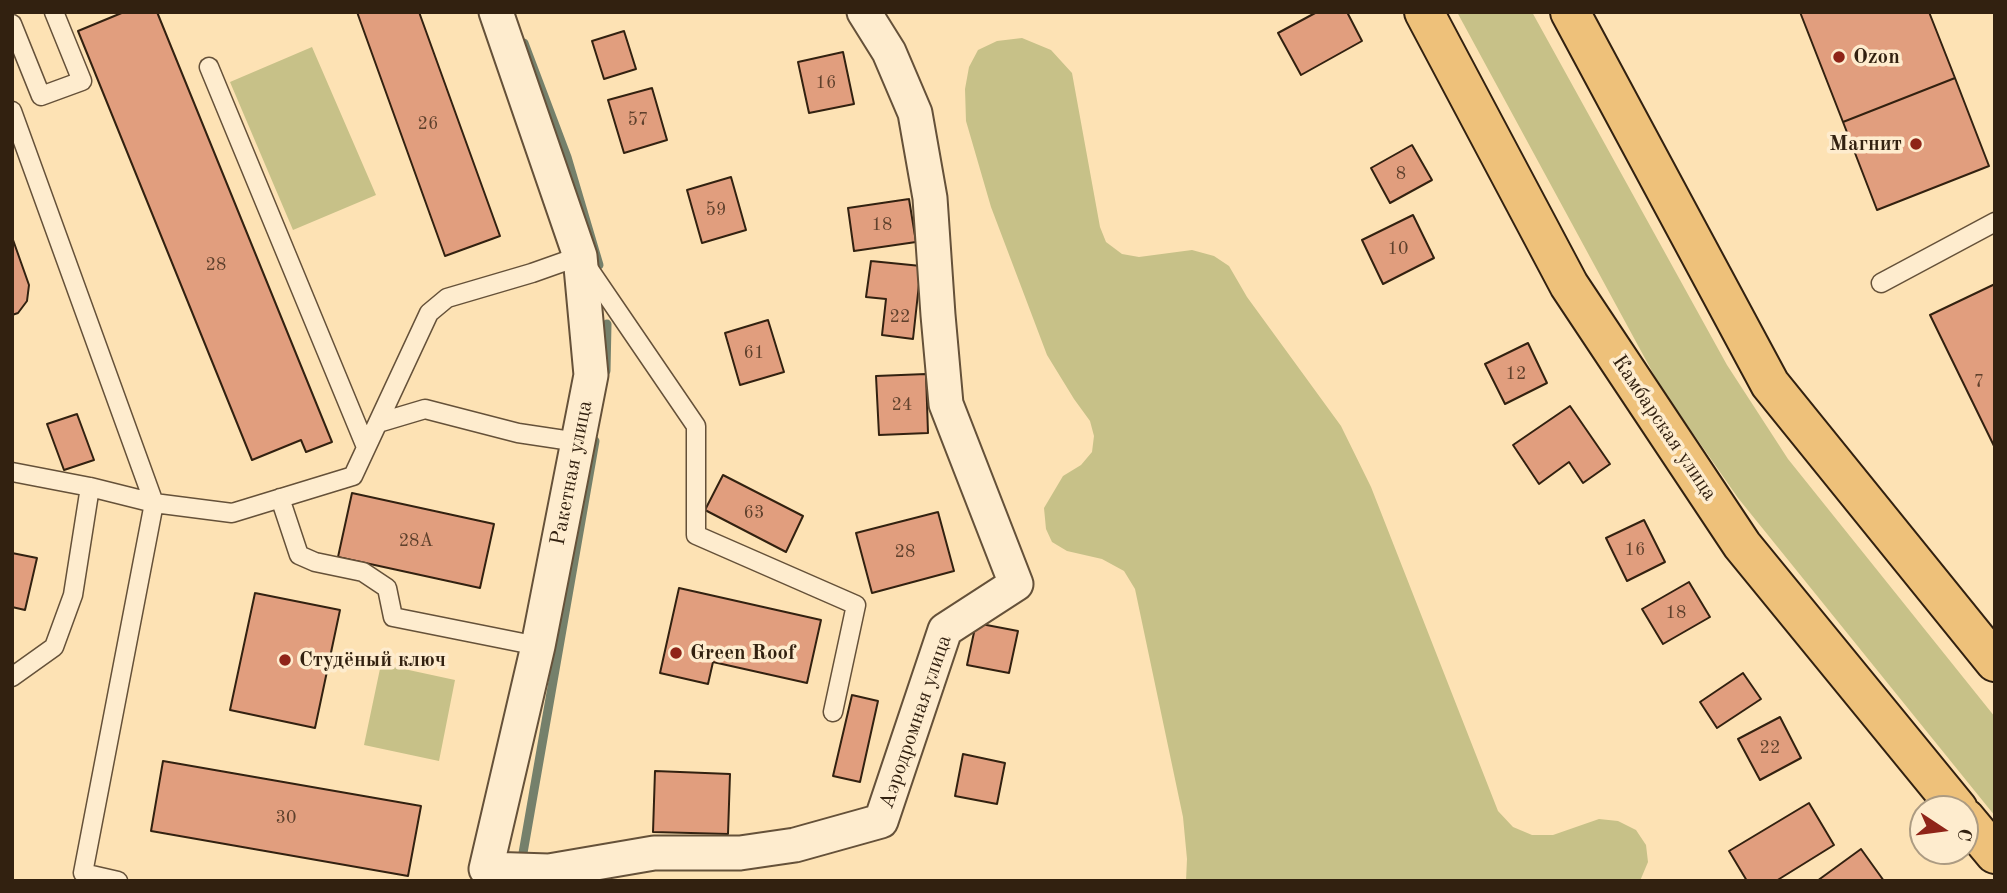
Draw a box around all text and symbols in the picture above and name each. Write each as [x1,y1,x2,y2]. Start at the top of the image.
place label: Ozon [1853,44,1900,70]
marker: Ozon [1831,49,1847,65]
house number: 16 [816,72,836,94]
house number: 57 [628,109,648,131]
house number: 26 [418,113,438,135]
place label: Магнит [1829,131,1902,157]
marker: Магнит [1908,136,1924,152]
house number: 8 [1396,163,1406,185]
house number: 59 [706,199,726,221]
house number: 18 [872,214,892,236]
house number: 10 [1388,238,1408,260]
house number: 28 [206,254,226,276]
house number: 22 [890,306,910,328]
house number: 61 [744,342,764,364]
street label: Камбарская улица [1606,350,1722,506]
house number: 12 [1506,363,1526,385]
house number: 7 [1974,371,1984,393]
house number: 24 [892,394,912,416]
street label: Ракетная улица [546,398,598,548]
house number: 63 [744,502,764,524]
house number: 28А [399,530,433,552]
house number: 16 [1625,539,1645,561]
house number: 28 [895,541,915,563]
house number: 18 [1666,602,1686,624]
street label: Аэродромная улица [874,632,958,812]
place label: Green Roof [690,640,795,666]
marker: Green Roof [668,645,684,661]
place label: Студёный ключ [299,647,446,673]
marker: Студёный ключ [277,652,293,668]
house number: 22 [1760,737,1780,759]
north arrow [1909,795,1979,865]
house number: 30 [276,807,296,829]
text: С [1952,826,1974,843]

